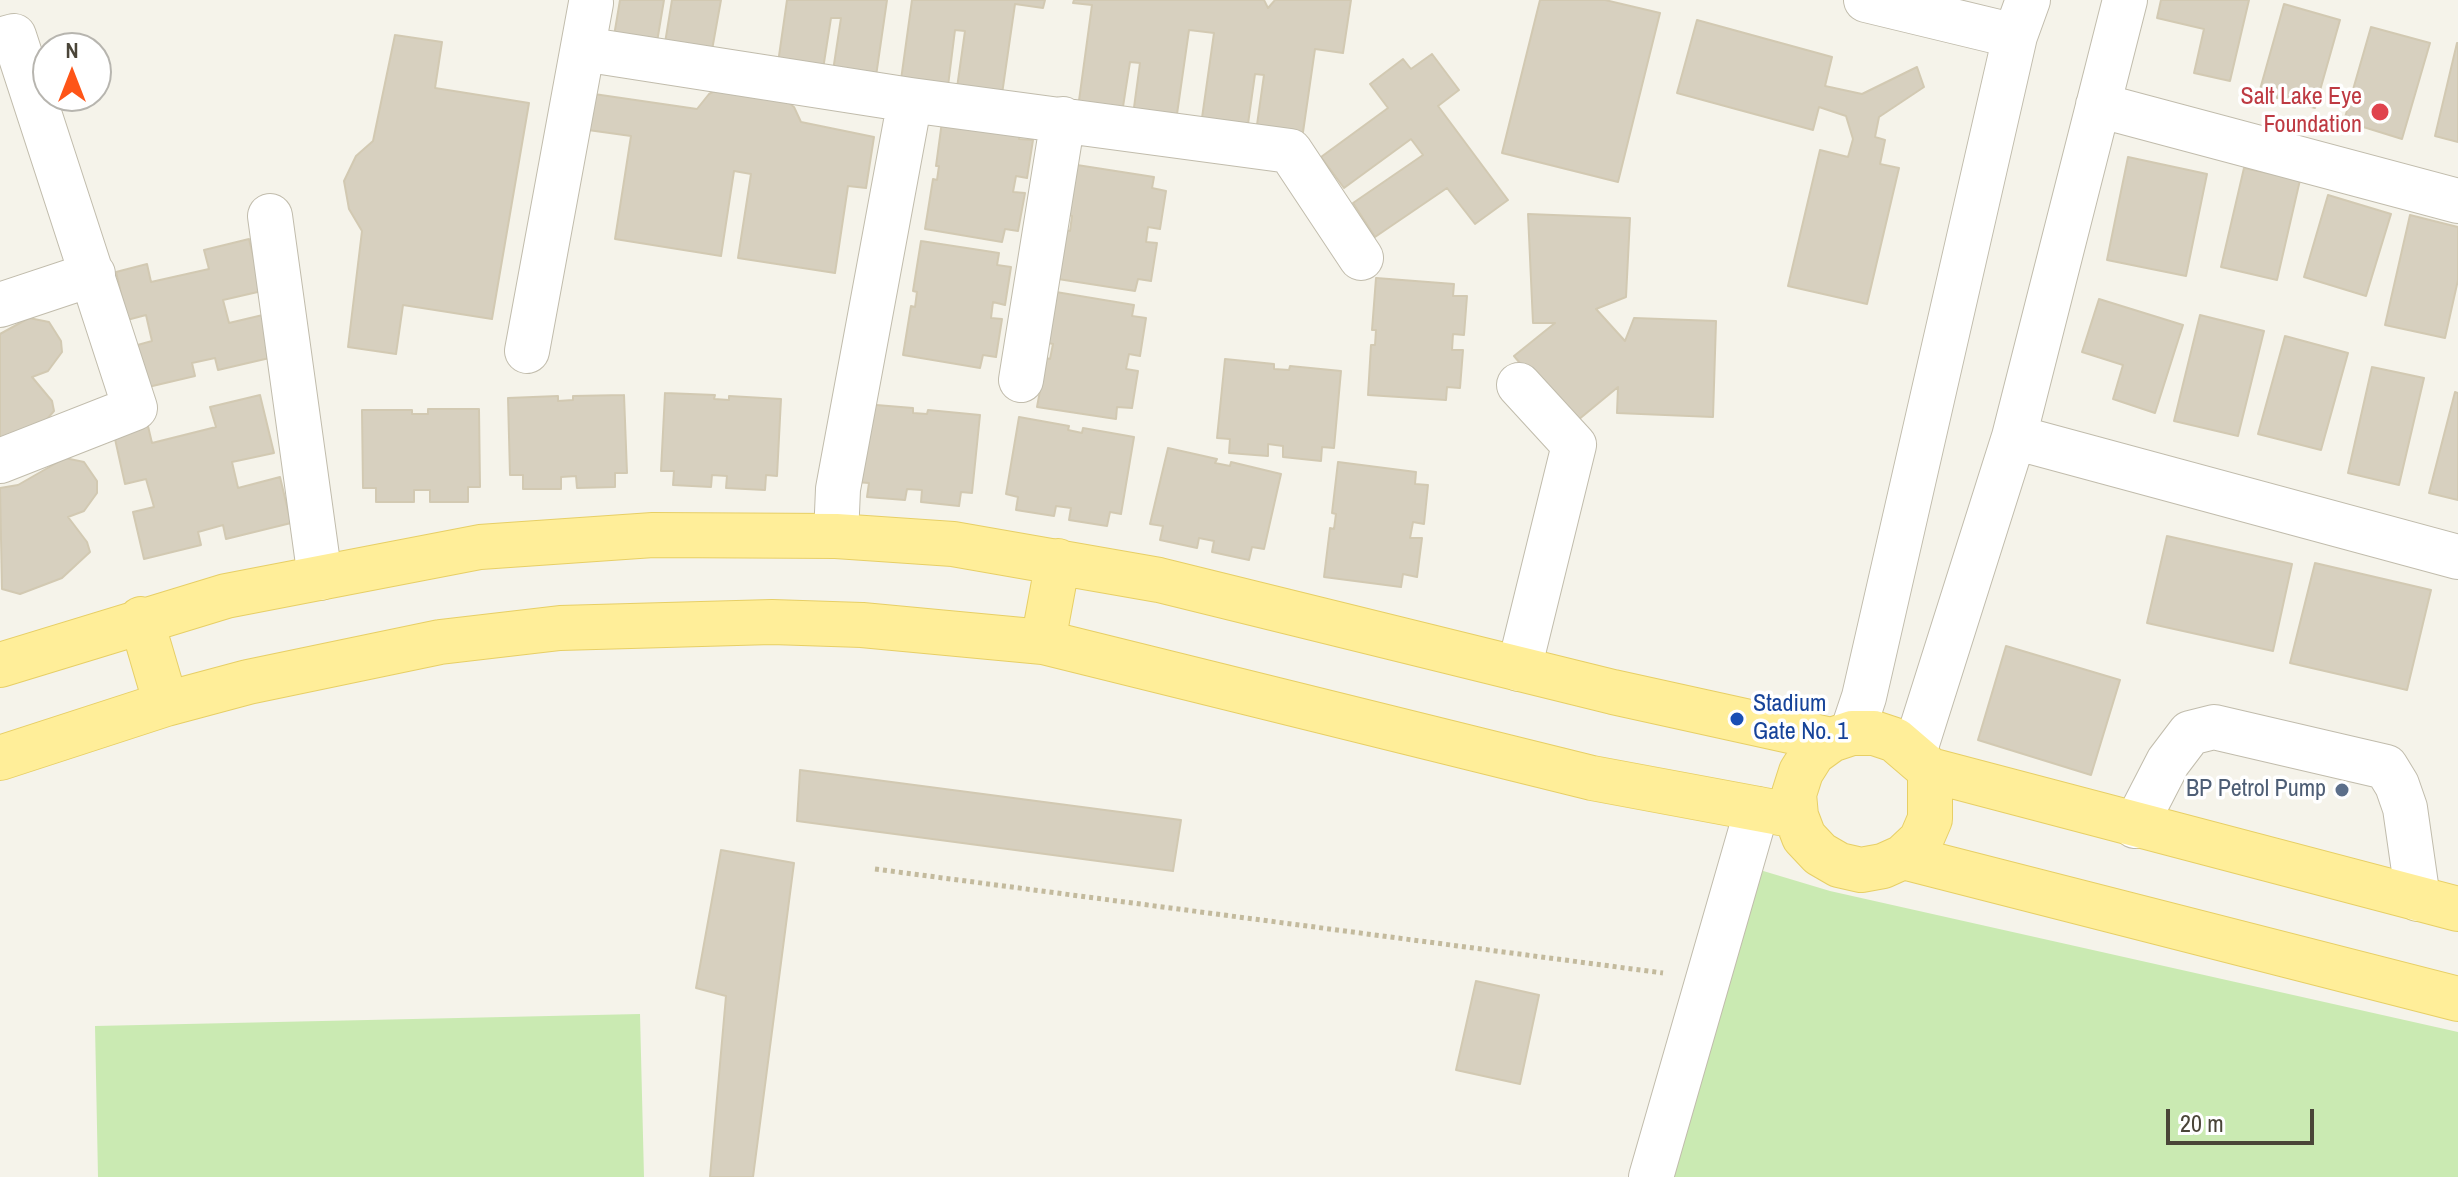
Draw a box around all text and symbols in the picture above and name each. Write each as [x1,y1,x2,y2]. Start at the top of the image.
north arrow [32,32,112,112]
text: N [65,35,79,65]
place label: Salt Lake Eye Foundation [2241,84,2362,140]
marker: Salt Lake Eye Foundation [2369,101,2391,123]
place label: Stadium Gate No. 1 [1753,691,1848,747]
marker: Stadium Gate No. 1 [1728,710,1746,728]
place label: BP Petrol Pump [2186,776,2326,804]
marker: BP Petrol Pump [2333,781,2351,799]
scale bar [2170,1093,2318,1143]
text: 20 m [2180,1107,2224,1139]

